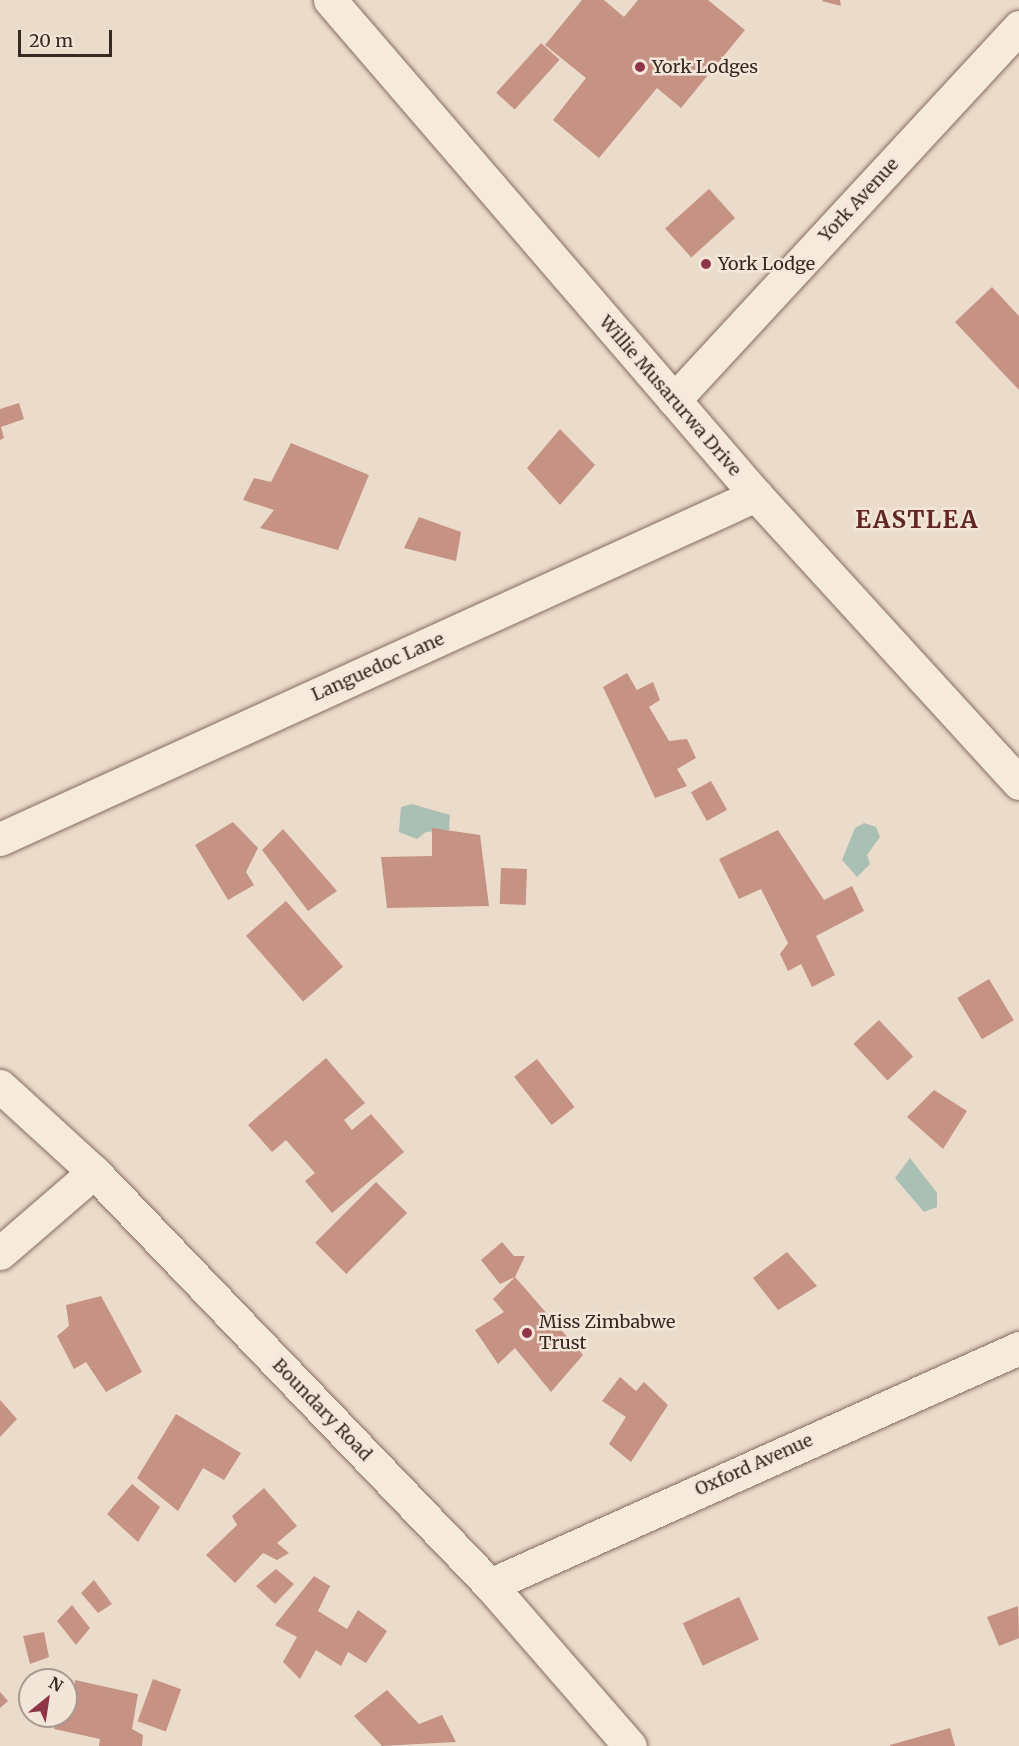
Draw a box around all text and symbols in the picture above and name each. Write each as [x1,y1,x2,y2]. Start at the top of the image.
scale bar [21,18,116,56]
text: 20 m [29,29,73,52]
place label: York Lodges [652,56,758,78]
marker: York Lodges [633,60,647,74]
street label: York Avenue [815,154,903,246]
place label: York Lodge [718,253,815,275]
marker: York Lodge [699,257,713,271]
street label: Willie Musarurwa Drive [595,311,745,481]
district label: EASTLEA [855,506,979,534]
street label: Languedoc Lane [308,628,448,706]
place label: Miss Zimbabwe Trust [539,1312,675,1354]
marker: Miss Zimbabwe Trust [520,1326,534,1340]
street label: Boundary Road [268,1354,376,1466]
street label: Oxford Avenue [692,1429,816,1501]
north arrow [18,1668,78,1728]
text: N [46,1672,66,1696]

